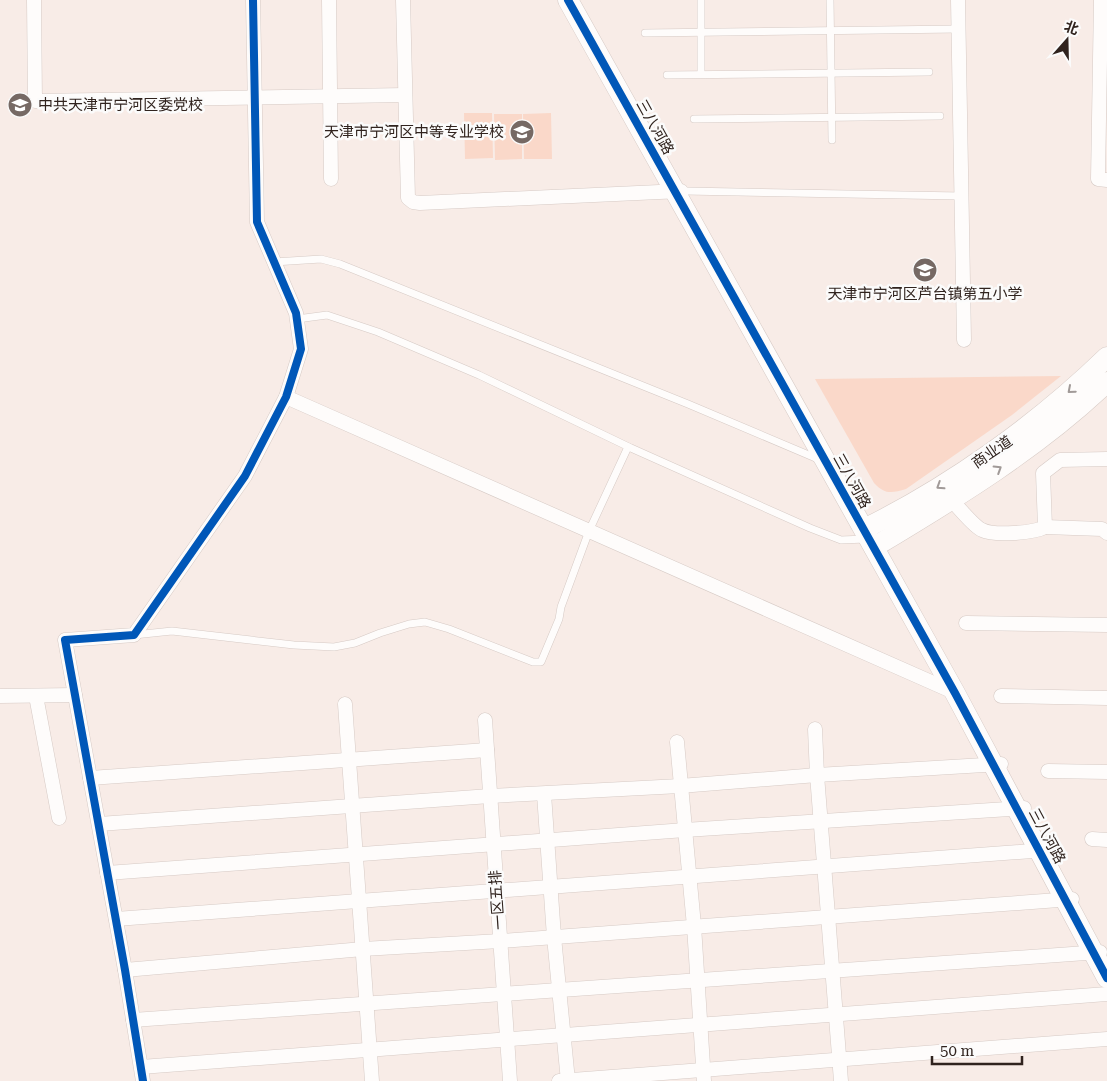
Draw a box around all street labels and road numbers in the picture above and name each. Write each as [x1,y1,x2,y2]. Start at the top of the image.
street label: 三八河路 [633,96,677,158]
street label: 商业道 [968,432,1016,472]
street label: 三八河路 [830,450,874,512]
street label: 三八河路 [1025,805,1069,867]
street label: 一区五排 [486,869,508,931]

